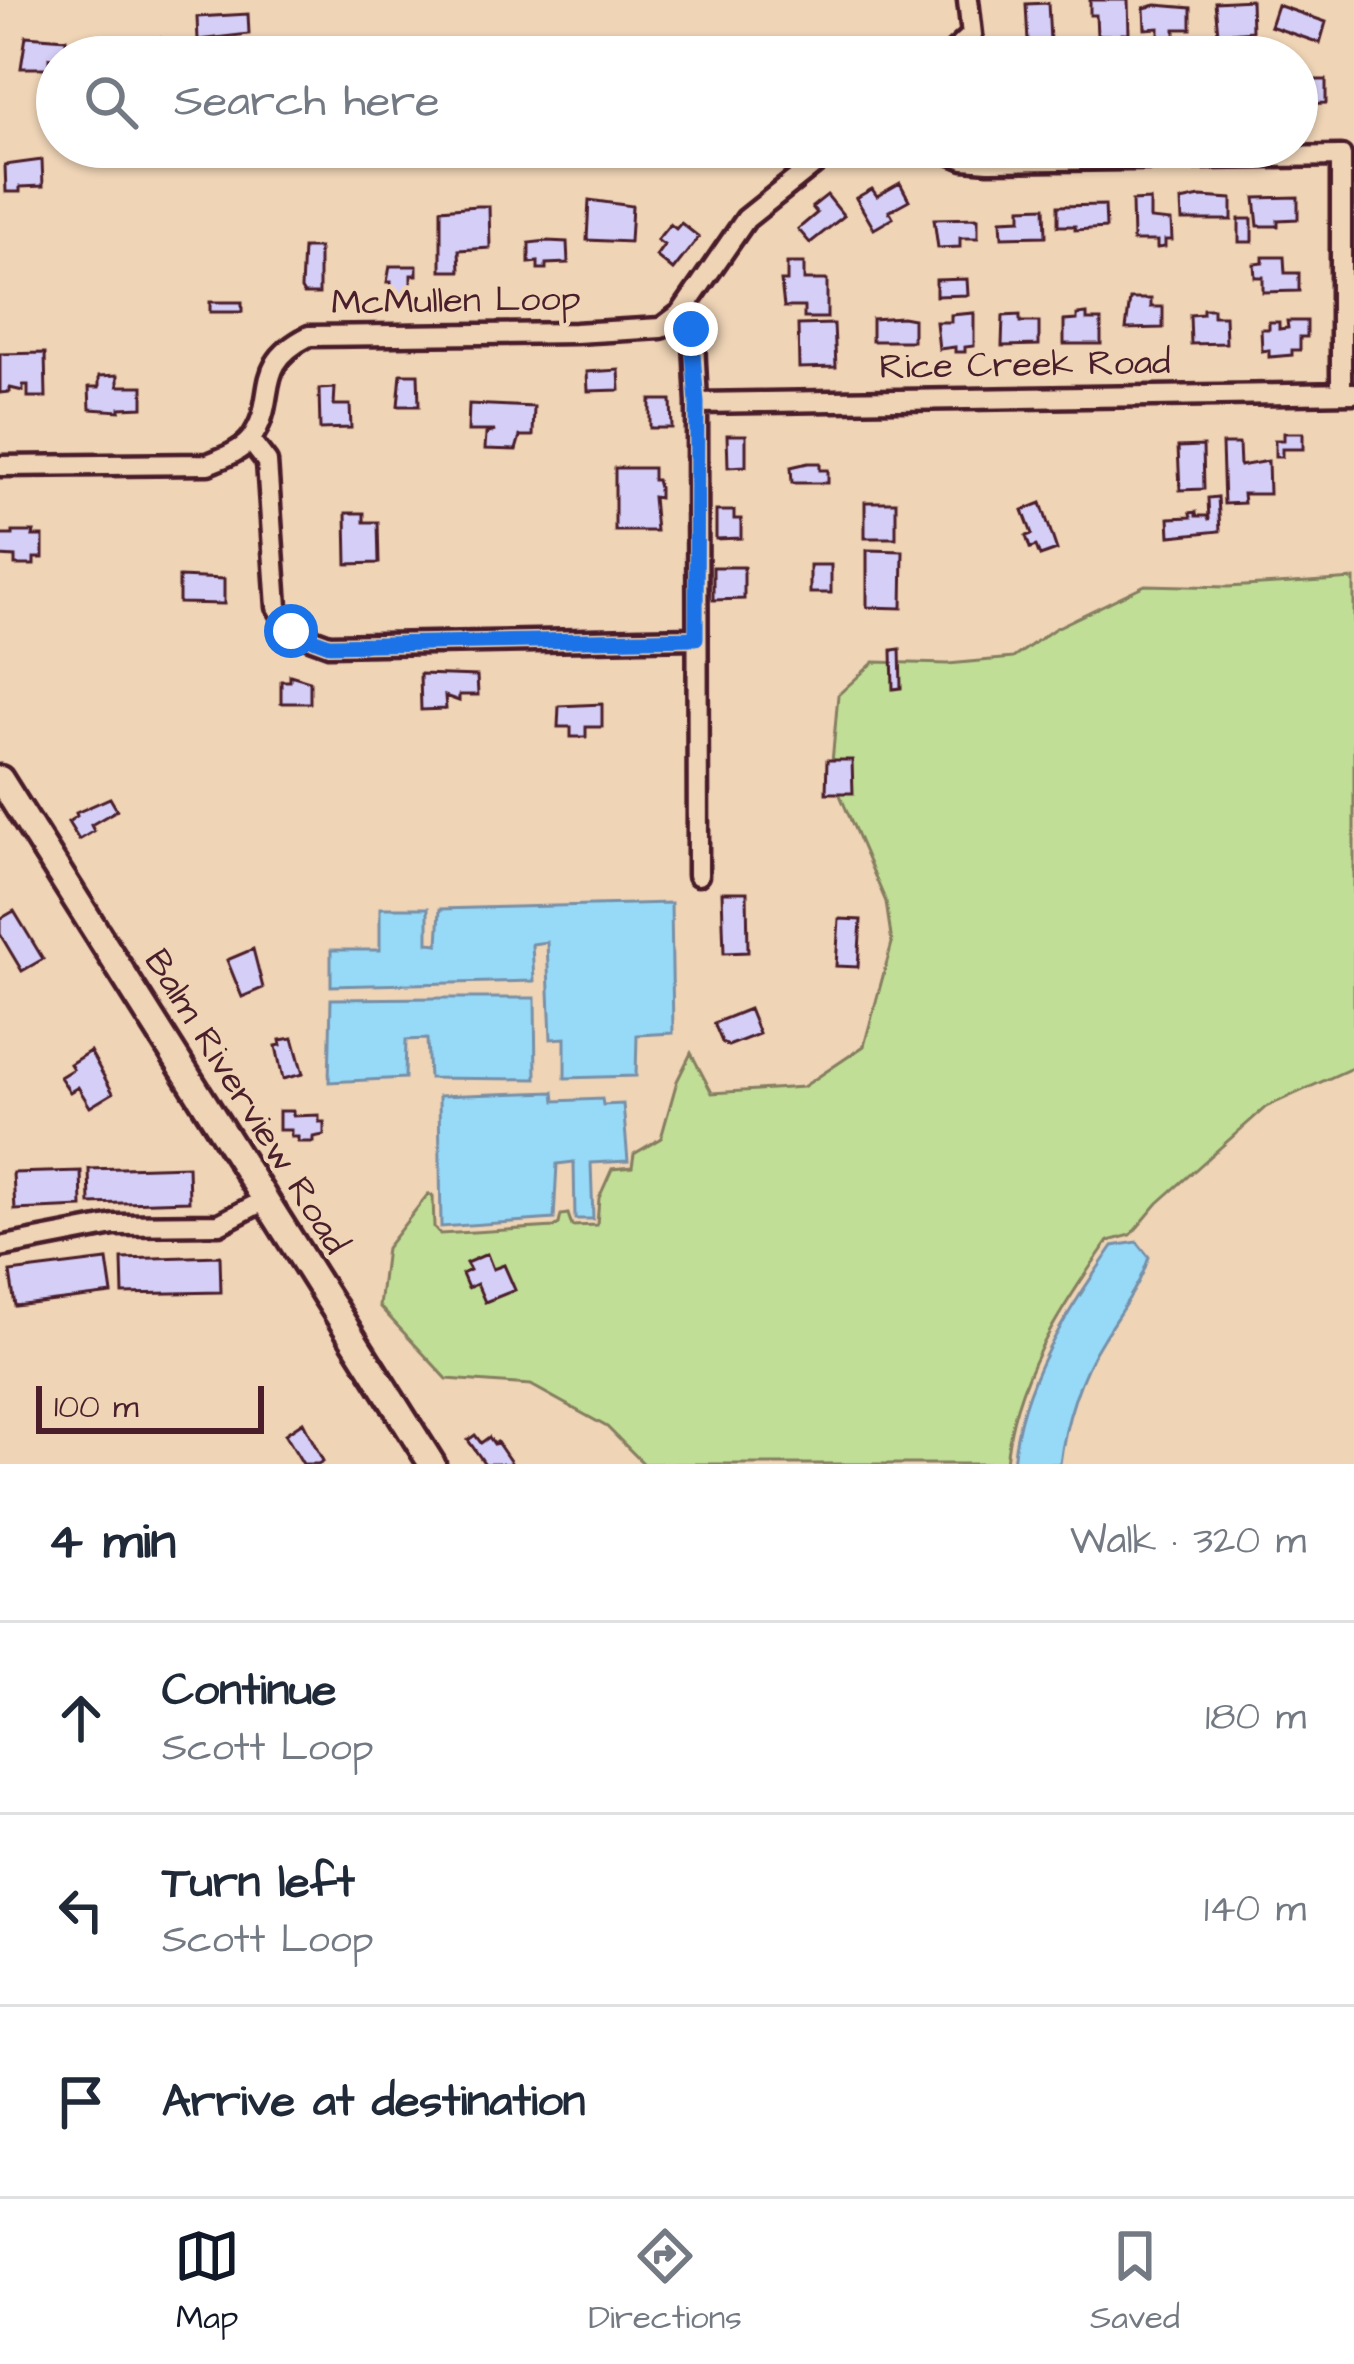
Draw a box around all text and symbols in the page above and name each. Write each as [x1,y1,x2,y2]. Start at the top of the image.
search box [36,36,1318,168]
icon: search [78,69,144,135]
text: Search here [174,71,440,133]
street label: McMullen Loop [331,273,581,329]
route end [664,302,718,356]
street label: Rice Creek Road [879,337,1171,393]
route start [264,604,318,658]
street label: Balm Riverview Road [131,940,361,1264]
scale bar [36,1380,264,1433]
text: 100 m [54,1384,139,1430]
text: 4 min [48,1507,176,1578]
text: Walk · 320 m [1070,1515,1306,1569]
text: Continue [162,1660,336,1722]
icon: ahead [48,1685,114,1751]
text: 180 m [1205,1691,1306,1745]
text: Scott Loop [162,1722,373,1776]
text: Turn left [162,1852,355,1914]
icon: left [48,1877,114,1943]
text: 140 m [1204,1883,1306,1937]
text: Scott Loop [162,1914,373,1968]
icon: arrive [48,2069,114,2135]
text: Arrive at destination [162,2071,585,2133]
tab: Map [174,2223,240,2341]
tab: Directions [588,2223,742,2341]
tab: Saved [1090,2223,1180,2341]

